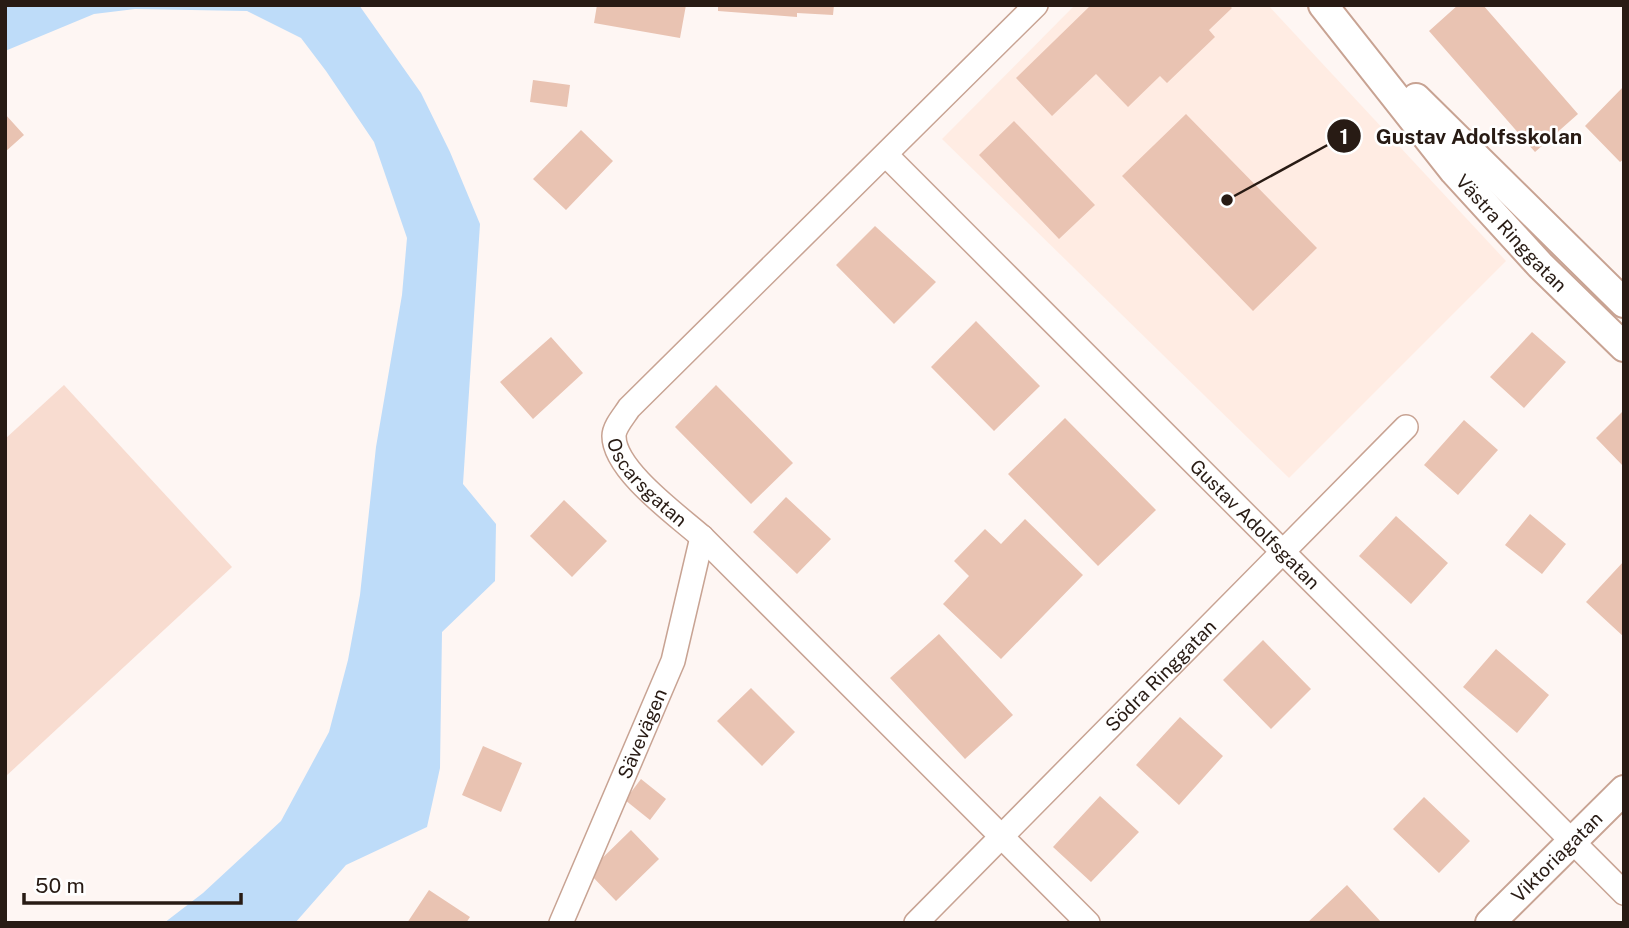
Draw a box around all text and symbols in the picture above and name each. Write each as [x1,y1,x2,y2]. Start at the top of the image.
callout: Gustav Adolfsskolan [1326,115,1596,157]
text: 1 [1340,124,1349,149]
text: Gustav Adolfsskolan [1376,124,1582,149]
street label: Västra Ringgatan [1452,170,1571,296]
street label: Oscarsgatan [603,435,691,531]
street label: Gustav Adolfsgatan [1186,455,1324,593]
street label: Södra Ringgatan [1101,615,1220,736]
street label: Sävevägen [613,685,671,782]
street label: Viktoriagatan [1507,807,1607,907]
scale bar [24,862,242,906]
text: 50 m [35,873,85,898]

